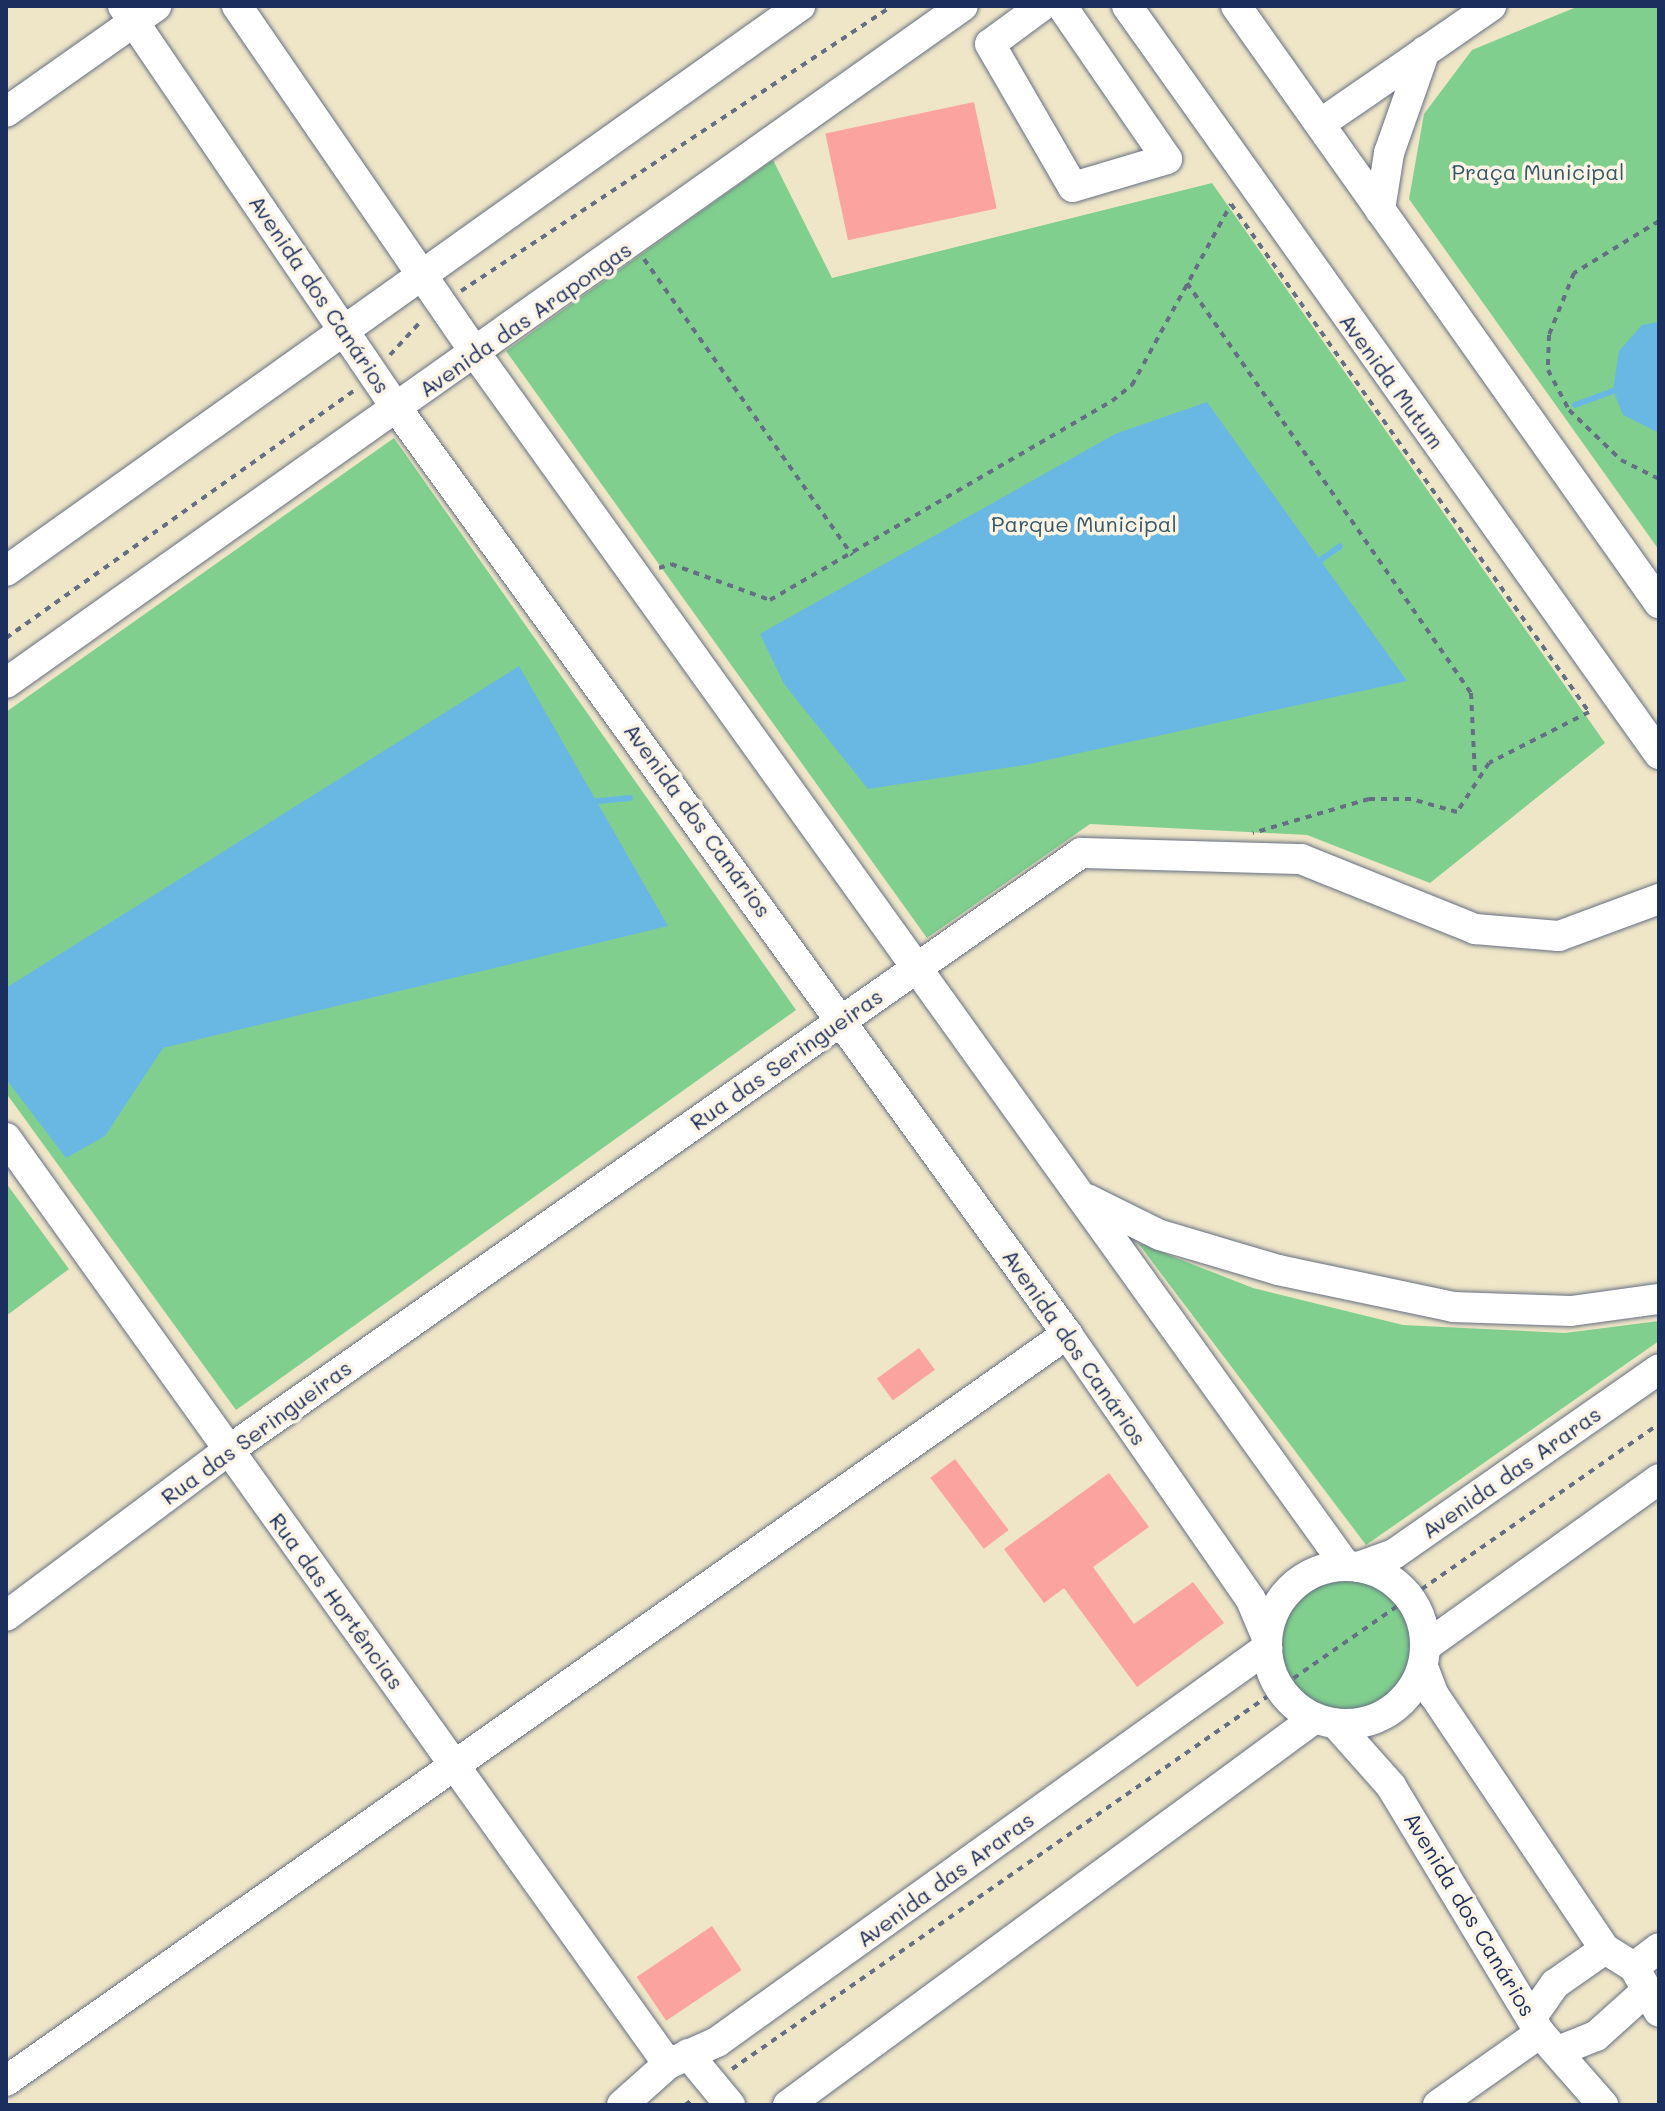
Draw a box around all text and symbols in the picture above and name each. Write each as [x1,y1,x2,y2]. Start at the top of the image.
park label: Praça Municipal [1452,159,1624,185]
street label: Avenida dos Canários [244,190,396,398]
street label: Avenida das Arapongas [414,236,636,402]
street label: Avenida Mutum [1334,308,1450,454]
park label: Parque Municipal [991,511,1177,537]
street label: Avenida dos Canários [619,718,777,922]
street label: Rua das Seringueiras [685,983,887,1135]
street label: Avenida dos Canários [997,1244,1153,1450]
street label: Rua das Seringueiras [156,1354,356,1510]
street label: Avenida das Araras [1416,1400,1606,1544]
street label: Rua das Hortências [264,1508,410,1694]
street label: Avenida das Araras [851,1806,1039,1952]
street label: Avenida dos Canários [1399,1807,1541,2021]

